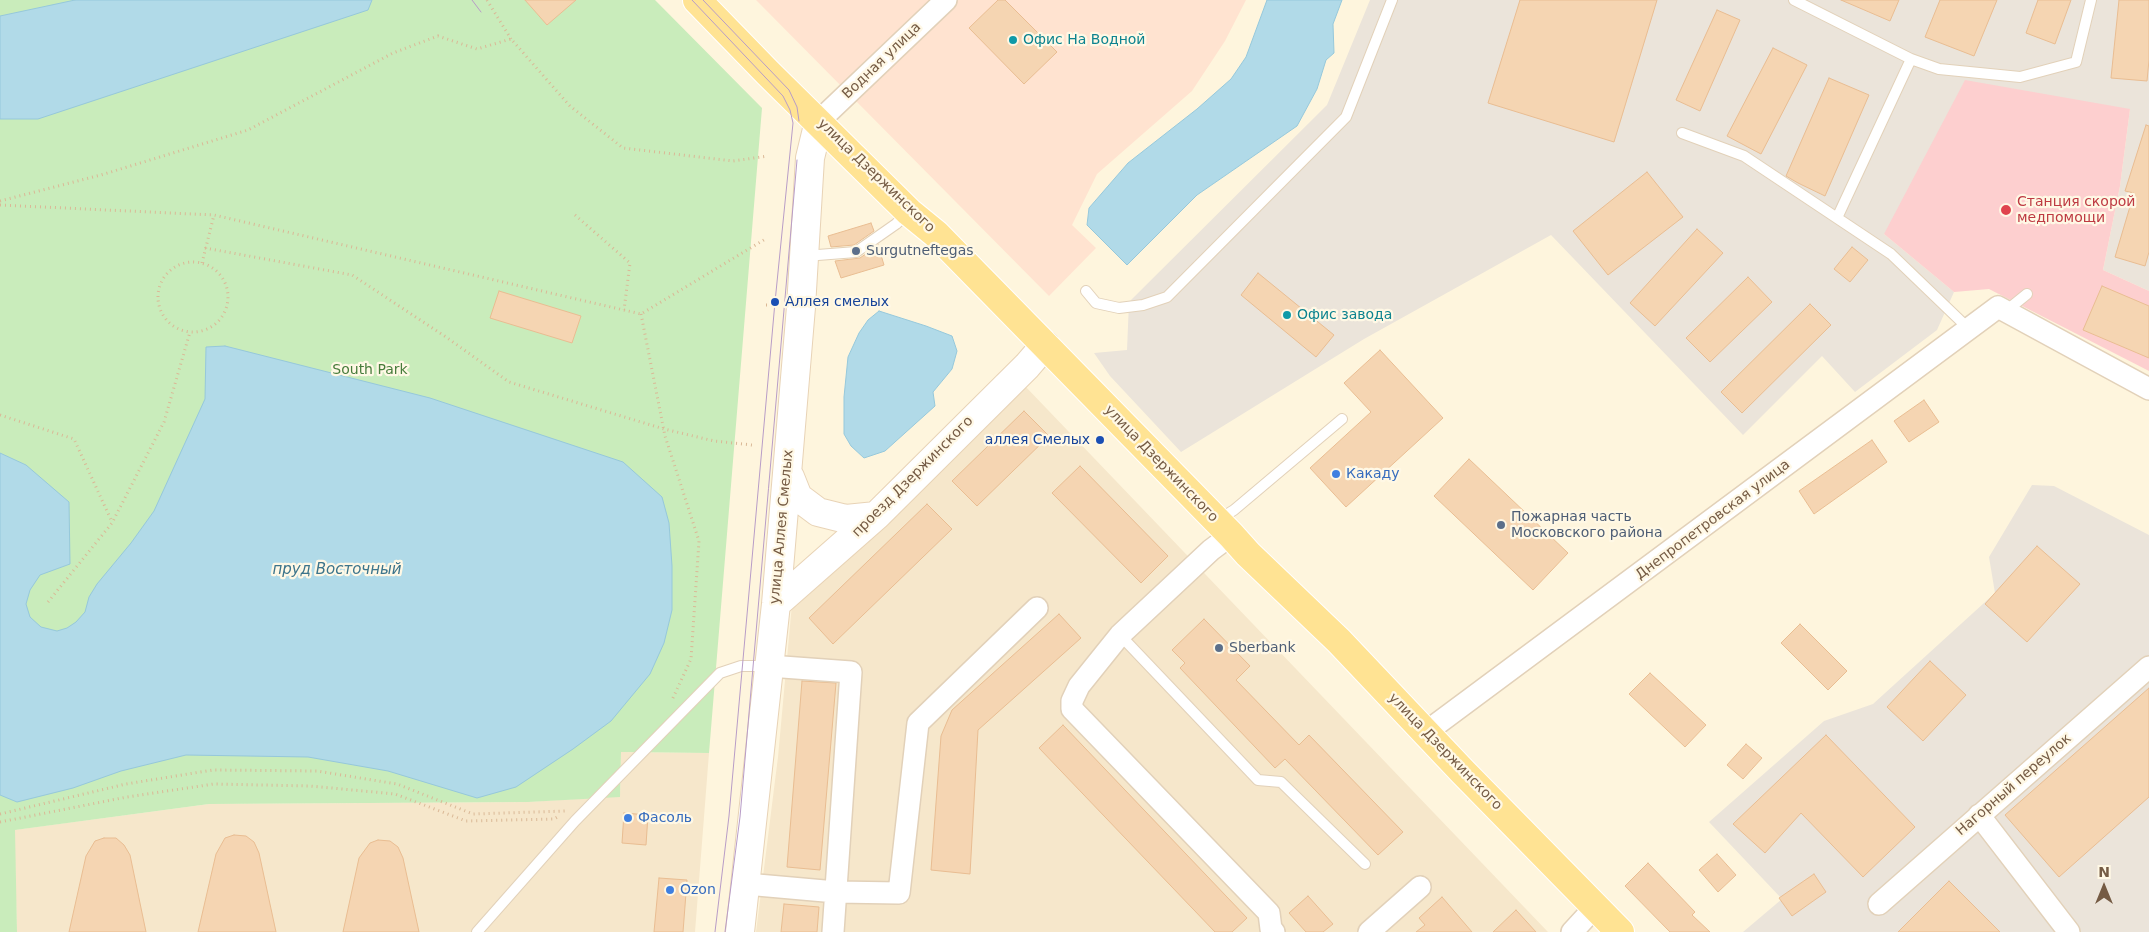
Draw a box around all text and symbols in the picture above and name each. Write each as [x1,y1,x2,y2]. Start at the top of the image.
street label: Водная улица [839,19,925,103]
place label: Офис На Водной [1023,32,1145,48]
marker: Офис На Водной [1007,34,1019,46]
street label: улица Дзержинского [814,116,938,236]
place label: Станция скорой медпомощи [2017,194,2135,226]
marker: Станция скорой медпомощи [1999,203,2013,217]
place label: Surgutneftegas [866,243,974,259]
marker: Surgutneftegas [850,245,862,257]
place label: Аллея смелых [785,294,889,310]
marker: Аллея смелых [769,296,781,308]
place label: Офис завода [1297,307,1392,323]
marker: Офис завода [1281,309,1293,321]
park label: South Park [332,362,408,378]
street label: улица Дзержинского [1101,402,1221,526]
street label: проезд Дзержинского [849,413,977,541]
place label: аллея Смелых [985,432,1090,448]
marker: аллея Смелых [1094,434,1106,446]
street label: улица Аллея Смелых [767,449,797,605]
street label: Днепропетровская улица [1632,456,1794,584]
place label: Какаду [1346,466,1400,482]
marker: Какаду [1330,468,1342,480]
place label: Пожарная часть Московского района [1511,509,1663,542]
marker: Пожарная часть Московского района [1495,519,1507,531]
water label: пруд Восточный [272,561,402,579]
place label: Sberbank [1229,640,1296,656]
marker: Sberbank [1213,642,1225,654]
street label: улица Дзержинского [1385,690,1505,814]
street label: Нагорный переулок [1953,730,2075,840]
place label: Фасоль [638,810,692,826]
marker: Фасоль [622,812,634,824]
north arrow [2079,862,2129,912]
text: N [2098,864,2110,880]
place label: Ozon [680,882,716,898]
marker: Ozon [664,884,676,896]

